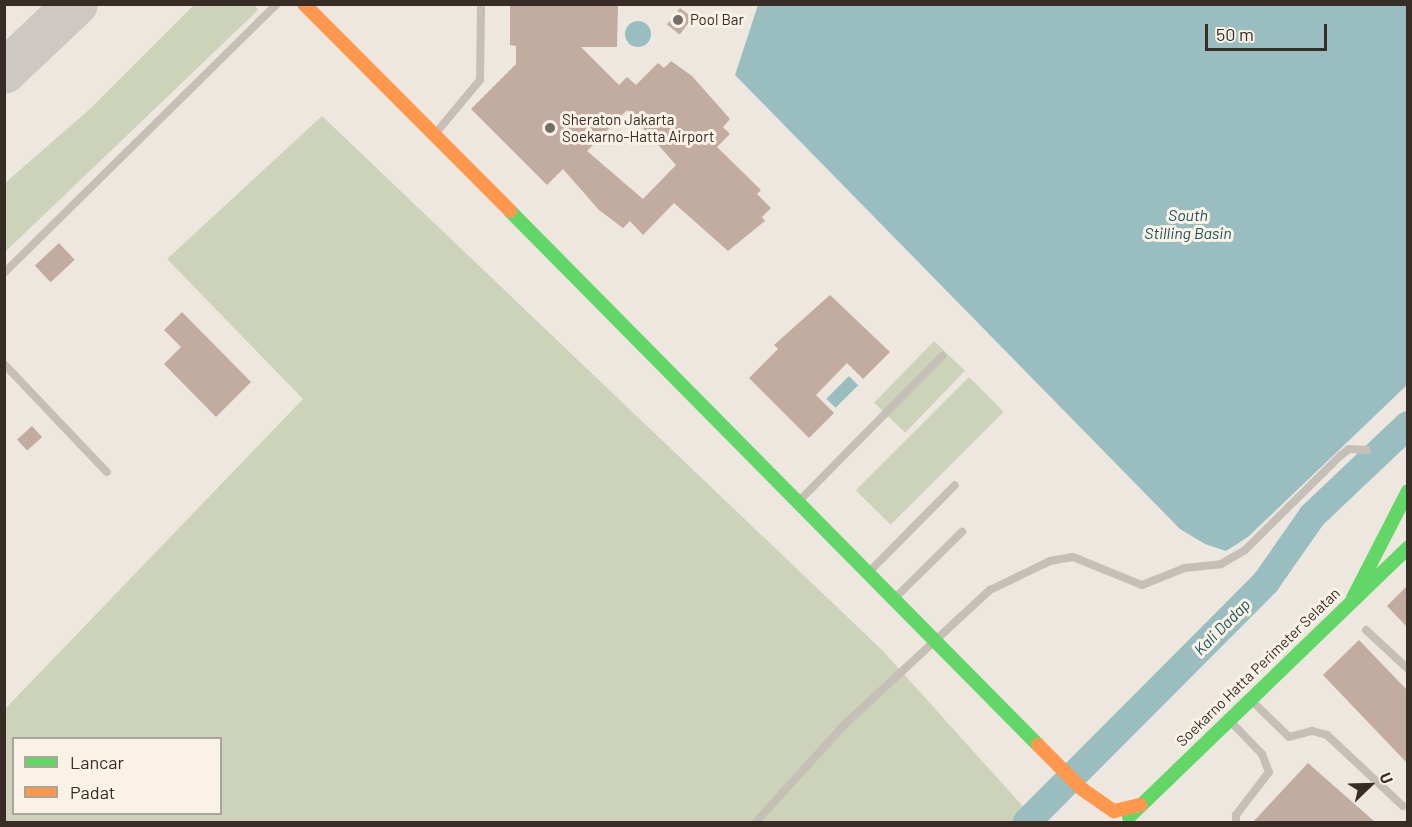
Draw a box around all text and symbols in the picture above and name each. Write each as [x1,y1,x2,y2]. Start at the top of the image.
place label: Pool Bar [690,11,744,29]
scale bar [1208,12,1330,50]
marker: Pool Bar [671,13,685,27]
text: 50 m [1216,23,1254,45]
place label: Sheraton Jakarta Soekarno-Hatta Airport [562,110,714,145]
marker: Sheraton Jakarta Soekarno-Hatta Airport [543,121,557,135]
water label: South Stilling Basin [1144,205,1232,243]
street label: Soekarno Hatta Perimeter Selatan [1172,584,1344,750]
water label: Kali Dadap [1190,595,1254,659]
legend [12,737,222,815]
text: Lancar [70,751,124,773]
north arrow [1340,755,1400,815]
text: U [1376,769,1398,786]
text: Padat [70,781,115,803]

